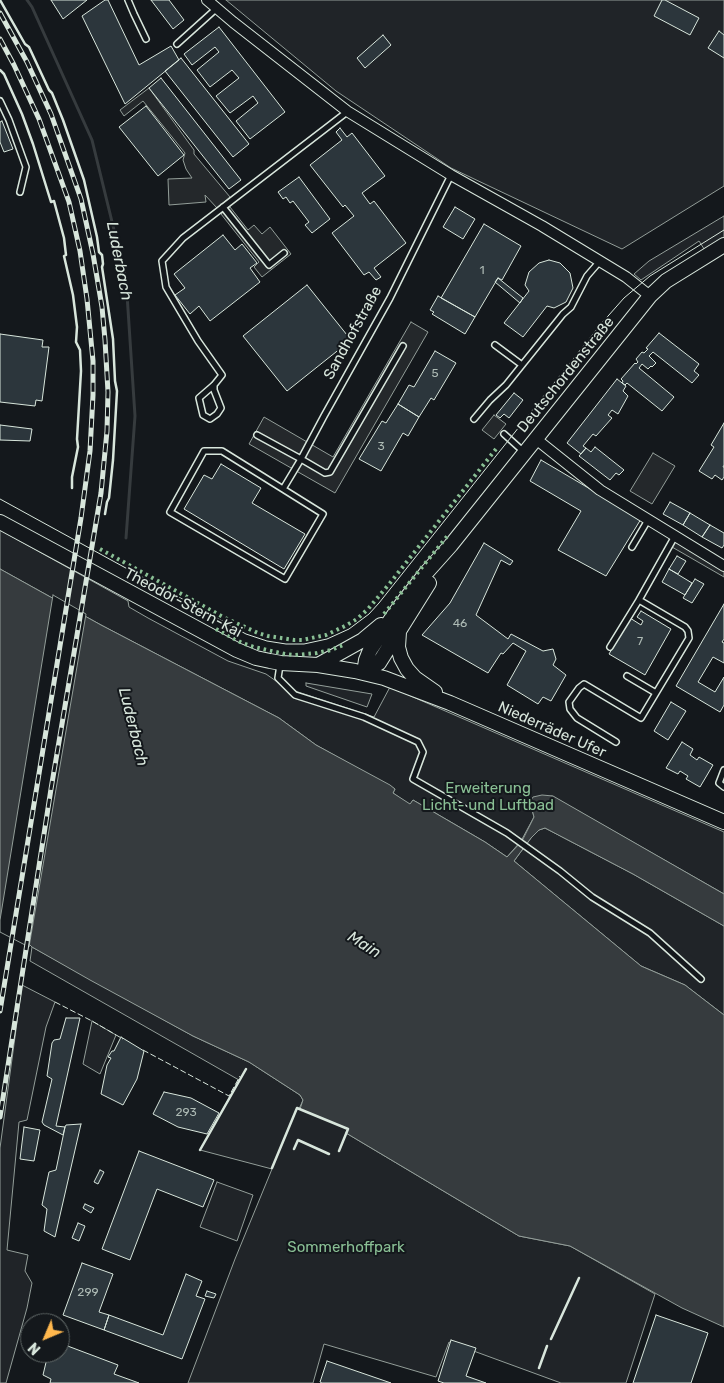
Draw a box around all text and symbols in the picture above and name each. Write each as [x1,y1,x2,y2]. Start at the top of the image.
water label: Luderbach [102,220,136,302]
house number: 1 [479,264,485,278]
street label: Sandhofstraße [320,283,386,383]
street label: Deutschordenstraße [514,313,618,437]
house number: 5 [431,367,439,381]
house number: 3 [377,440,385,454]
street label: Theodor-Stern-Kai [121,564,245,642]
house number: 46 [453,617,467,631]
house number: 7 [637,635,643,649]
water label: Luderbach [114,686,152,768]
street label: Niederräder Ufer [495,698,609,762]
park label: Erweiterung Licht- und Luftbad [422,780,554,815]
water label: Main [344,927,384,963]
house number: 293 [175,1106,197,1120]
park label: Sommerhoffpark [287,1239,405,1257]
house number: 299 [77,1286,99,1300]
north arrow [20,1313,70,1363]
text: N [25,1339,44,1358]

